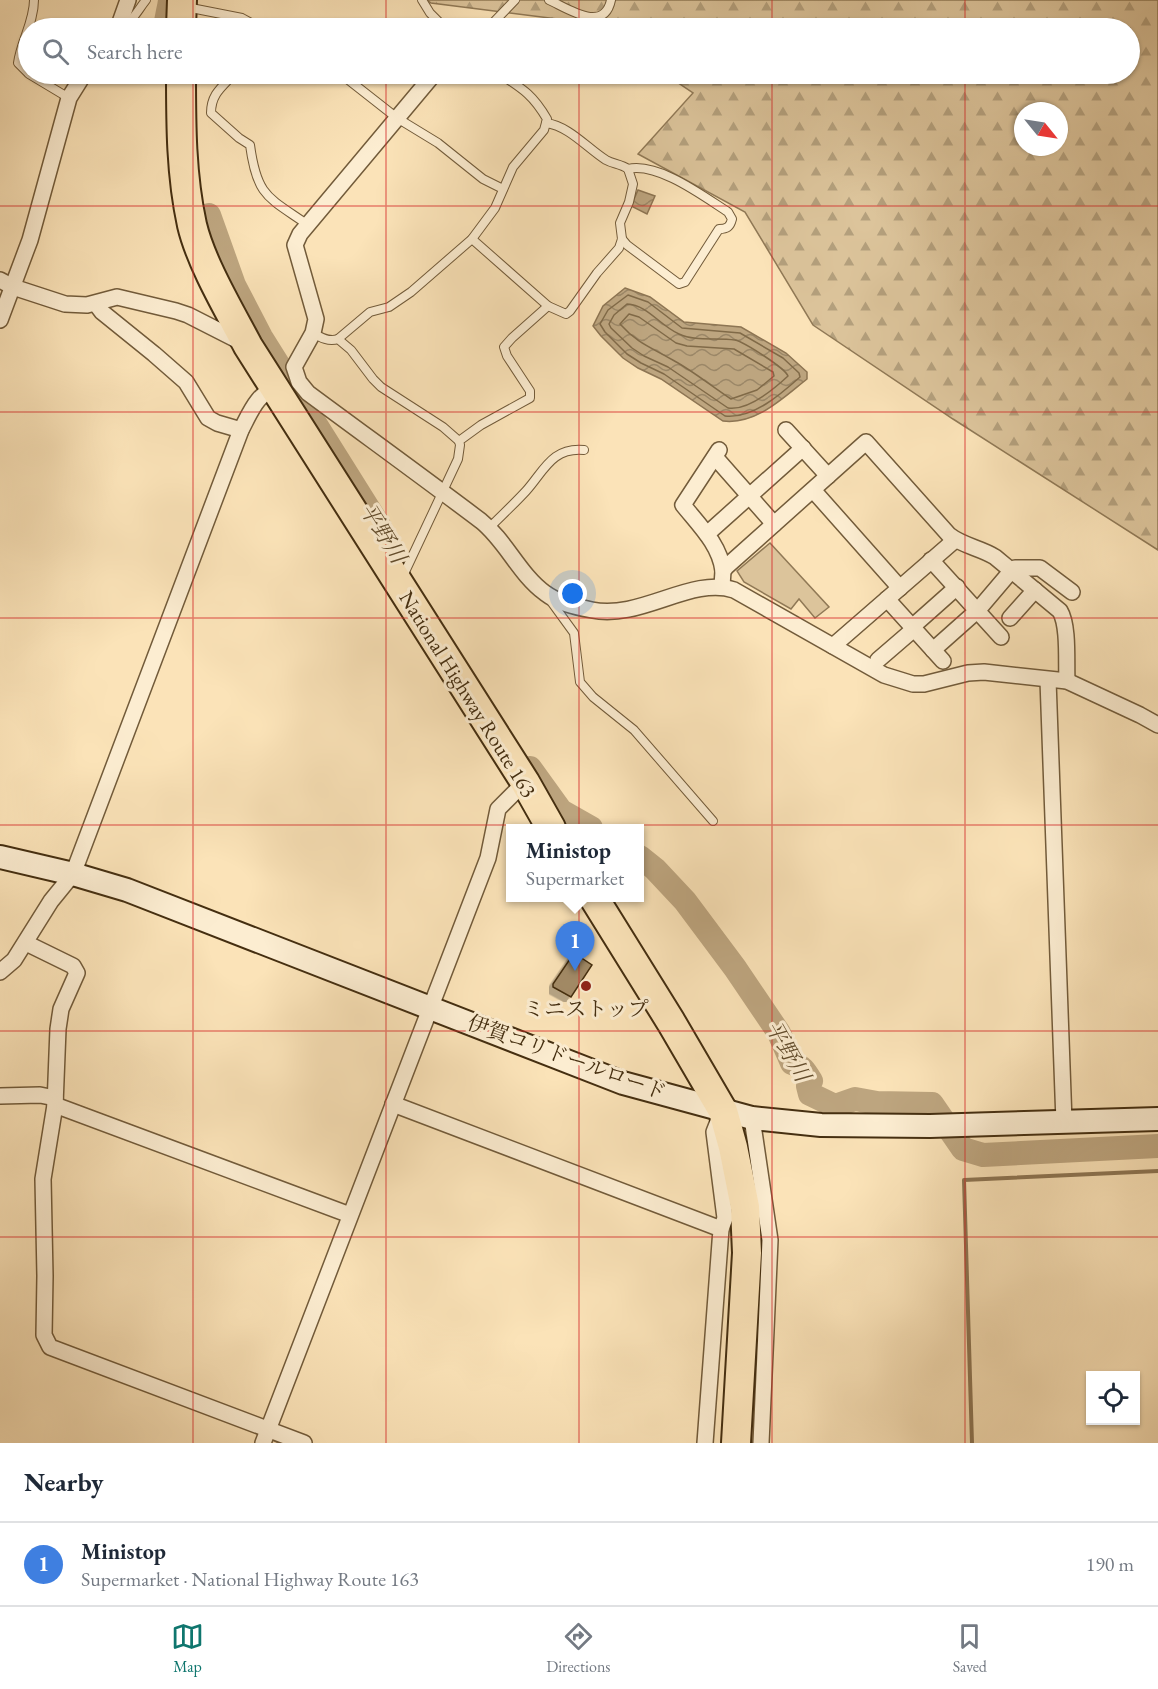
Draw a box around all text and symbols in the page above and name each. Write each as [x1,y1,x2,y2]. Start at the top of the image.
search box [18,18,1140,84]
icon: search [39,35,72,68]
text: Search here [87,37,182,66]
north arrow [1014,102,1068,156]
water label: 平野川 [353,497,414,570]
your location [558,579,587,608]
street label: National Highway Route 163 [393,586,543,802]
popup [506,824,644,902]
text: Ministop [526,836,611,865]
text: Supermarket [526,865,624,891]
pin: 1 [556,922,594,971]
marker: ミニストップ [579,979,593,993]
place label: ミニストップ [523,995,649,1022]
street label: 伊賀コリドールロード [464,1008,670,1106]
water label: 平野川 [759,1015,818,1089]
map controls [1086,1371,1140,1425]
button: locate [1086,1371,1140,1425]
text: Nearby [24,1465,104,1499]
text: Ministop [81,1537,166,1566]
text: 1 [38,1551,49,1577]
text: 190 m [1086,1551,1134,1577]
text: Supermarket · National Highway Route 163 [81,1566,419,1592]
tab: Map [171,1620,204,1677]
tab: Directions [546,1620,611,1677]
tab: Saved [953,1620,987,1677]

